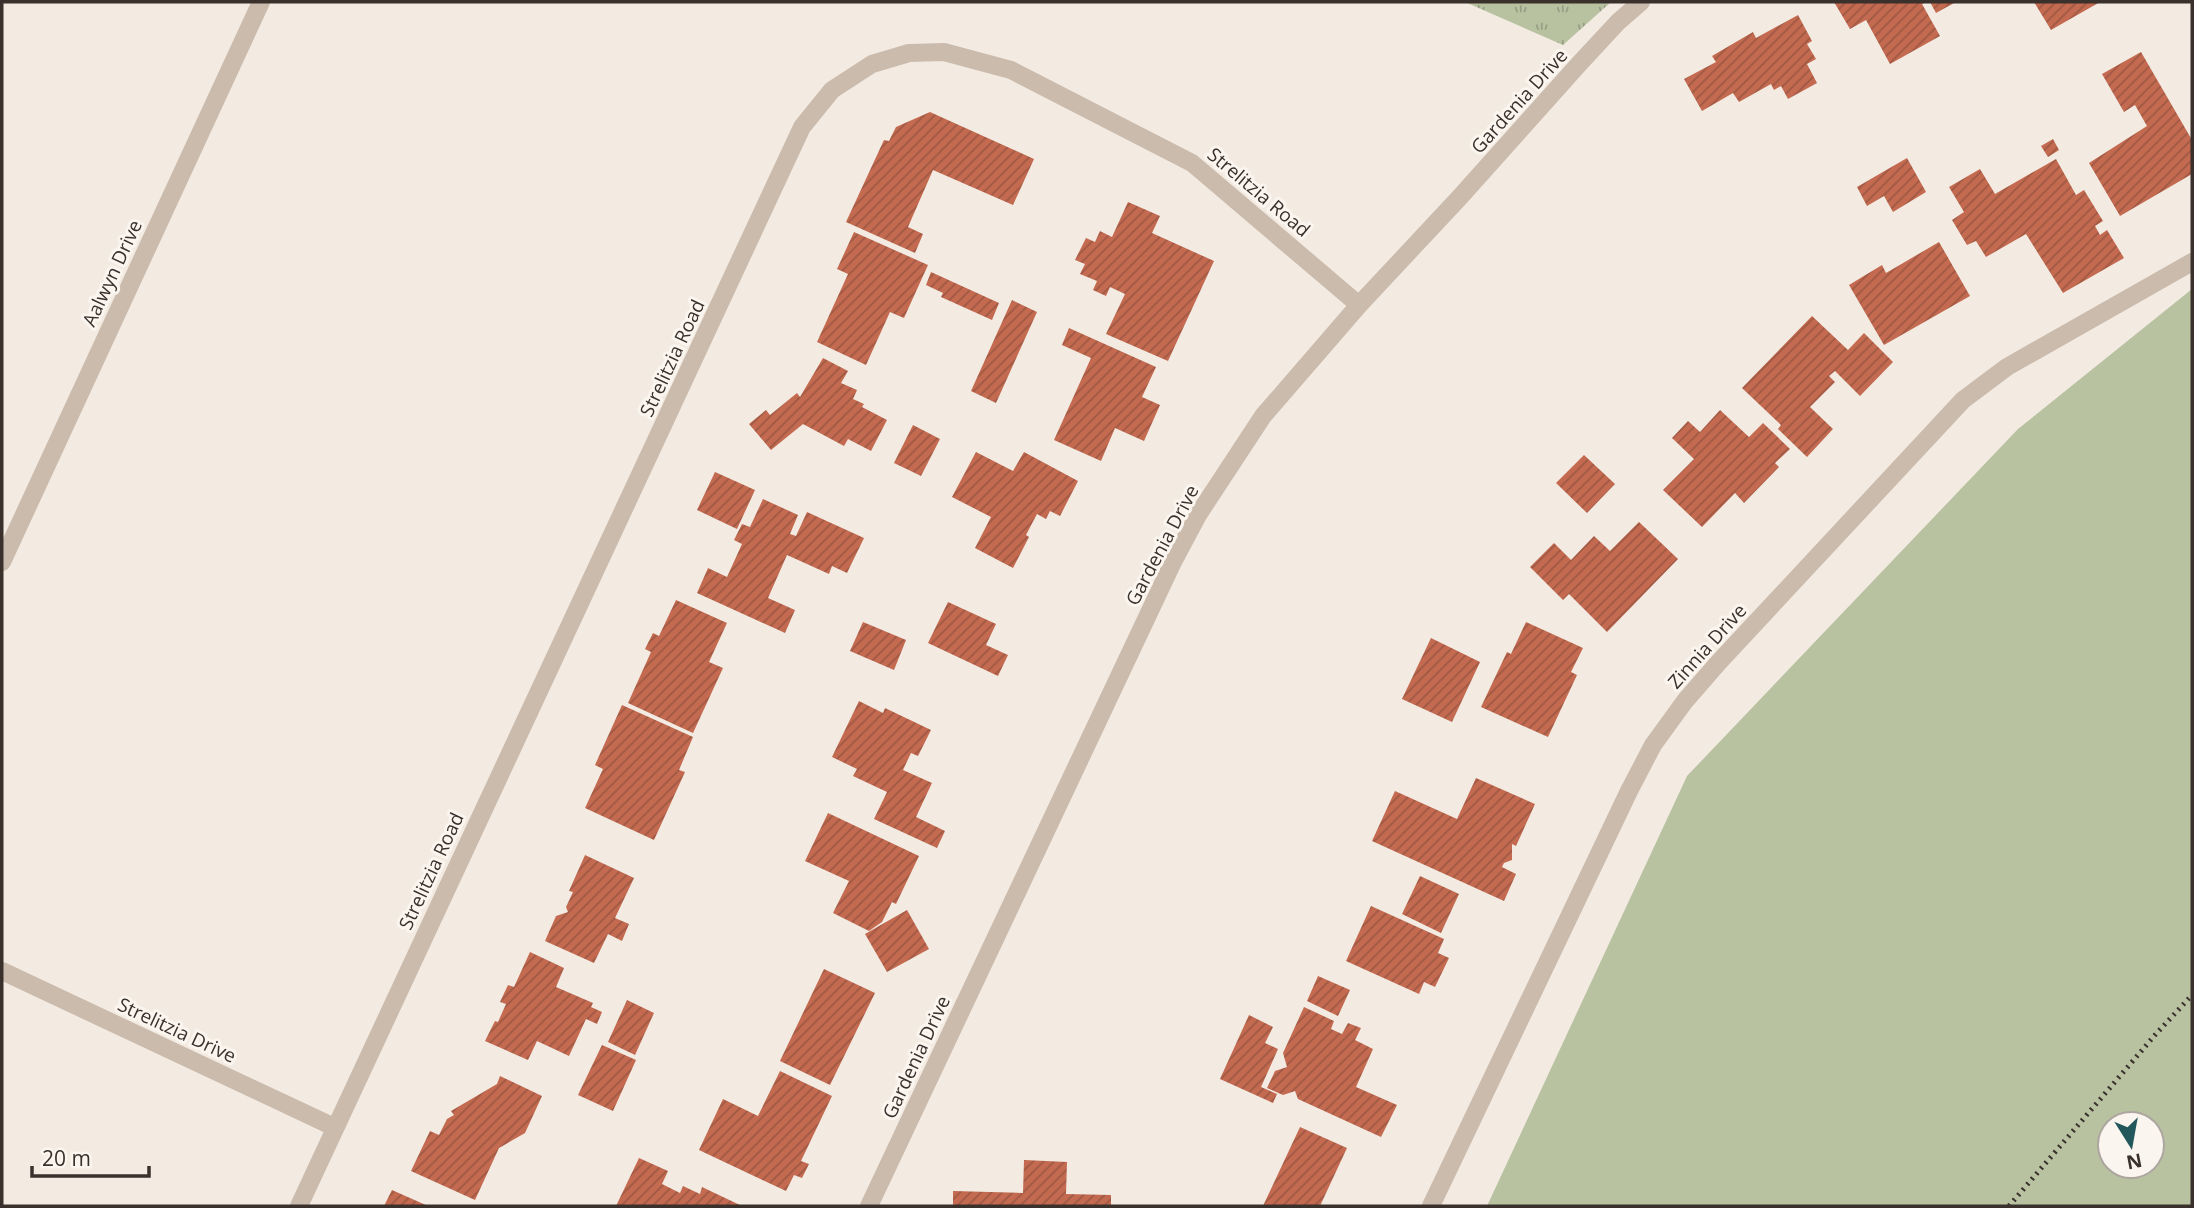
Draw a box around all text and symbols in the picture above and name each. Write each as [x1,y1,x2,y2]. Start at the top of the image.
street label: Gardenia Drive [1465,43,1573,159]
street label: Strelitzia Road [1202,141,1316,243]
street label: Aalwyn Drive [76,216,148,330]
street label: Strelitzia Road [633,295,711,421]
street label: Gardenia Drive [1119,480,1205,610]
street label: Zinnia Drive [1662,598,1752,694]
street label: Strelitzia Road [392,808,470,934]
street label: Strelitzia Drive [114,991,240,1069]
street label: Gardenia Drive [876,991,956,1123]
north arrow [2096,1110,2166,1180]
scale bar [32,1134,149,1178]
text: 20 m [42,1144,91,1172]
text: N [2124,1147,2144,1176]

